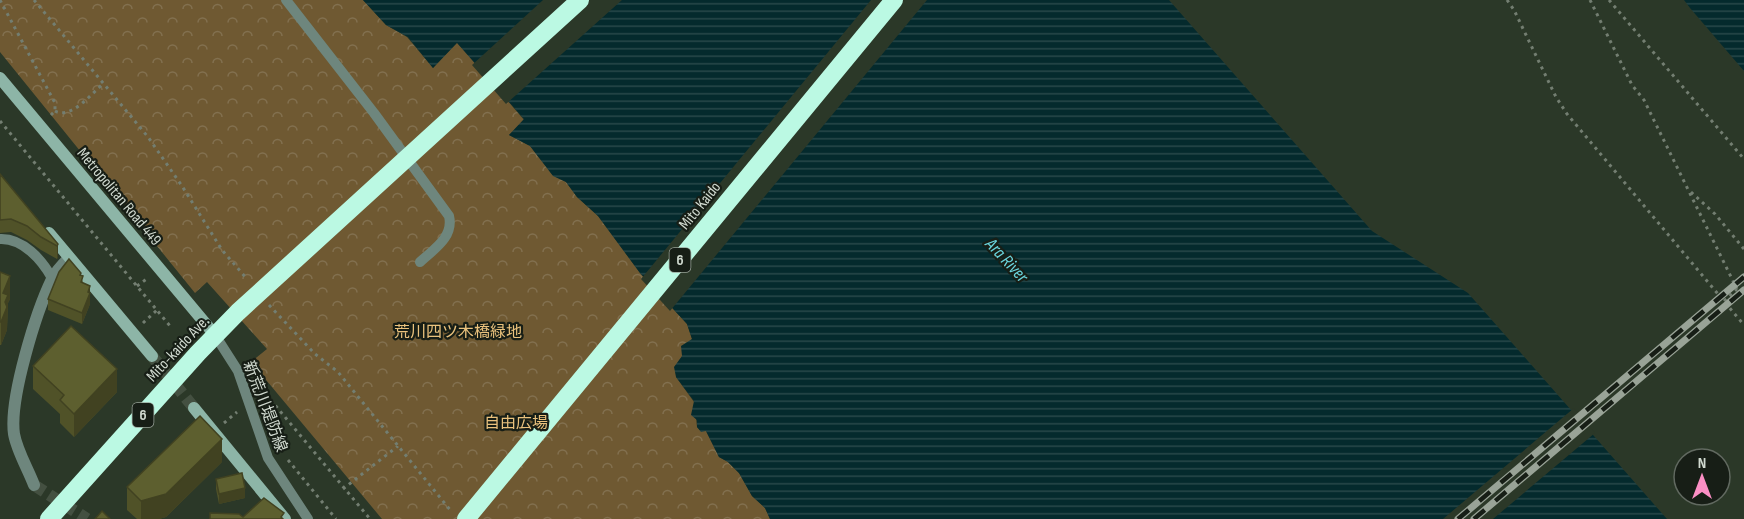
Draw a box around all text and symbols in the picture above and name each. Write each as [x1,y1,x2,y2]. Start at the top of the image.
street label: Metropolitan Road 449 [73,144,165,250]
street label: Mito Kaido [675,178,725,234]
water label: Ara River [980,233,1033,288]
road number: 6 [670,248,690,272]
street label: Mito-kaido Ave. [143,312,213,386]
park label: 荒川四ツ木橋緑地 [394,323,522,342]
street label: 新荒川堤防線 [239,358,291,455]
road number: 6 [132,403,154,427]
park label: 自由広場 [484,414,548,433]
north arrow [1672,447,1732,507]
text: N [1698,454,1706,473]

